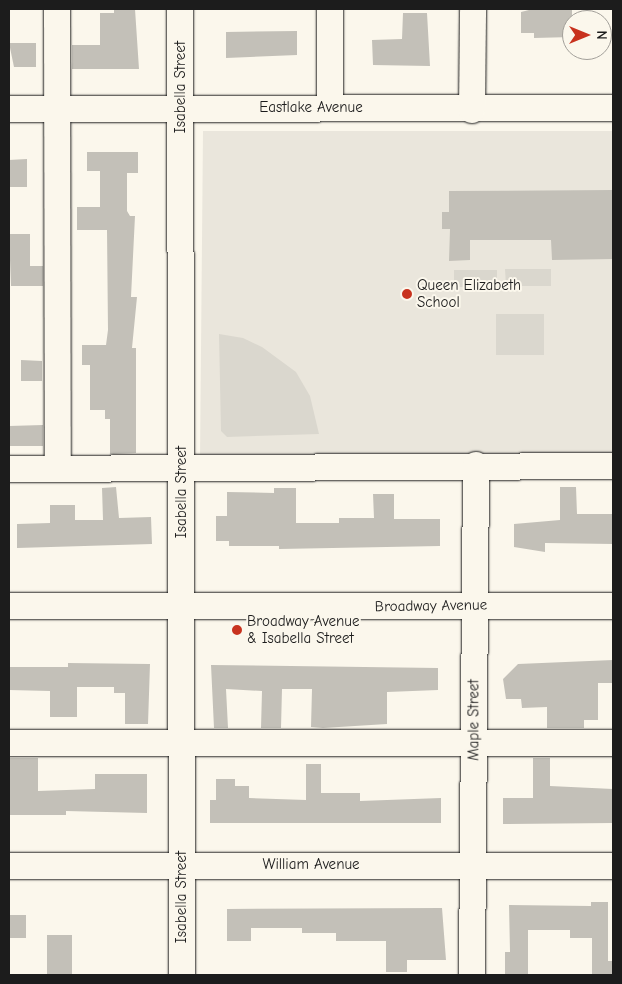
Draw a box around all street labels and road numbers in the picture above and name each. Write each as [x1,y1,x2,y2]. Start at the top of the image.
street label: Isabella Street [172,41,190,133]
street label: Eastlake Avenue [259,99,363,117]
street label: Isabella Street [173,446,191,538]
street label: Broadway Avenue [375,596,487,616]
street label: Maple Street [465,679,483,761]
street label: Isabella Street [173,851,191,943]
street label: William Avenue [262,856,360,874]

